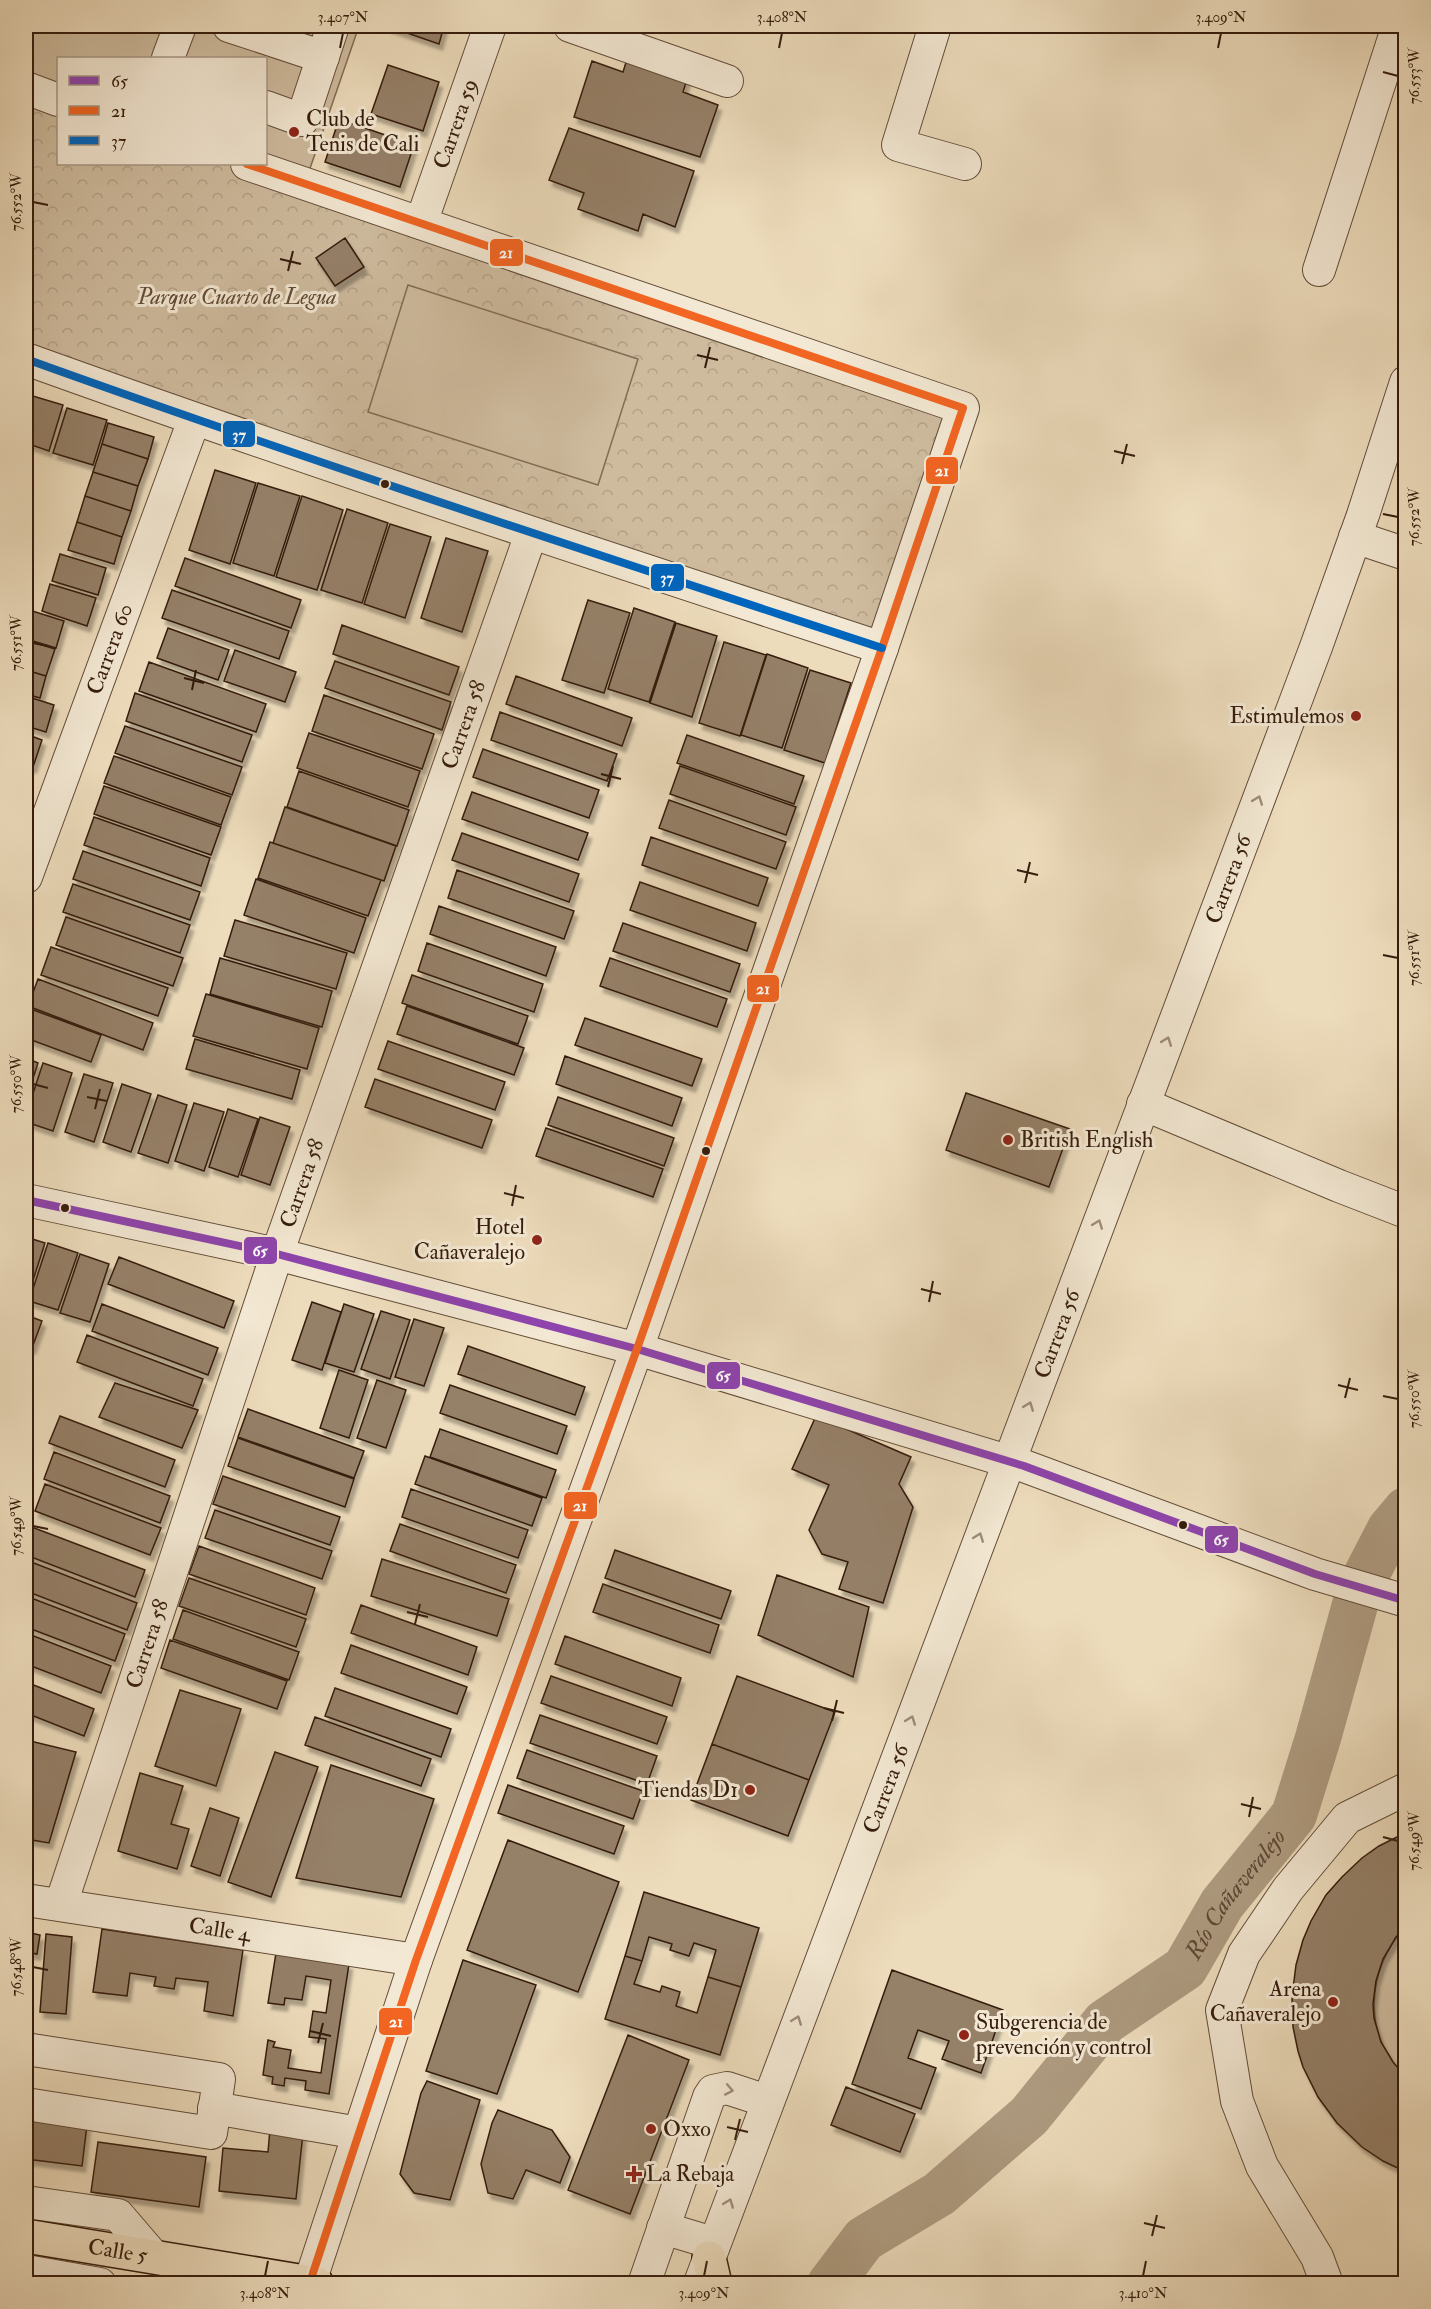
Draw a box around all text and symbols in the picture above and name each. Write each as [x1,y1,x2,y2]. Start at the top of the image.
text: 3.407°N [318,8,369,27]
text: 3.408°N [757,8,808,27]
text: 3.409°N [1195,8,1247,27]
text: 76.553°W [1405,47,1424,104]
legend [57,57,267,165]
text: 65 [111,70,128,93]
street label: Carrera 59 [427,75,484,173]
text: 21 [111,100,127,123]
place label: Club de Tenis de Cali [306,105,419,158]
marker: Club de Tenis de Cali [287,125,301,139]
text: 37 [111,130,126,153]
text: 76.552°W [7,172,26,231]
line badge: 21 [489,238,524,267]
text: 21 [499,243,513,263]
park label: Parque Cuarto de Legua [136,283,337,311]
line badge: 37 [222,420,256,448]
text: 37 [232,425,246,445]
line badge: 21 [925,456,959,485]
text: 21 [935,461,949,481]
unlabelled marker [379,478,391,490]
text: 76.552°W [1405,487,1424,546]
line badge: 37 [650,563,685,592]
text: 37 [660,568,674,588]
street label: Carrera 60 [80,600,139,698]
text: 76.551°W [7,614,26,671]
street label: Carrera 58 [435,677,492,773]
place label: Estimulemos [1229,702,1344,730]
marker: Estimulemos [1349,709,1363,723]
one-way arrow [1251,795,1263,806]
street label: Carrera 56 [1199,829,1259,928]
text: 76.551°W [1405,929,1424,986]
line badge: 21 [746,974,780,1003]
text: 21 [756,979,770,999]
one-way arrow [1160,1036,1172,1047]
text: 76.550°W [7,1054,26,1113]
place label: British English [1020,1126,1154,1154]
marker: British English [1001,1133,1015,1147]
street label: Carrera 58 [273,1135,331,1232]
unlabelled marker [700,1145,712,1157]
unlabelled marker [59,1202,71,1214]
place label: Hotel Cañaveralejo [414,1213,525,1266]
one-way arrow [1091,1219,1103,1230]
marker: Hotel Cañaveralejo [530,1233,544,1247]
line badge: 65 [243,1236,278,1265]
text: 65 [252,1241,269,1261]
street label: Carrera 56 [1028,1284,1088,1383]
line badge: 65 [706,1361,741,1390]
text: 65 [715,1366,732,1386]
text: 76.550°W [1405,1369,1424,1428]
one-way arrow [1022,1401,1035,1412]
line badge: 21 [563,1491,598,1520]
text: 76.549°W [7,1495,26,1556]
text: 21 [573,1496,587,1516]
unlabelled marker [1177,1519,1189,1531]
line badge: 65 [1204,1525,1239,1554]
text: 65 [1213,1530,1230,1550]
one-way arrow [972,1533,984,1544]
street label: Carrera 58 [120,1596,175,1692]
one-way arrow [903,1715,916,1726]
street label: Carrera 56 [857,1739,916,1837]
place label: Tiendas D1 [638,1776,738,1804]
marker: Tiendas D1 [743,1783,757,1797]
text: 76.549°W [1405,1810,1424,1871]
water label: Río Cañaveralejo [1177,1822,1293,1966]
street label: Calle 4 [187,1911,254,1949]
text: 76.548°W [7,1937,26,1997]
place label: Arena Cañaveralejo [1210,1975,1322,2028]
marker: Arena Cañaveralejo [1326,1995,1340,2009]
line badge: 21 [378,2007,413,2036]
place label: Subgerencia de prevención y control [975,2008,1152,2062]
text: 21 [389,2012,403,2032]
one-way arrow [790,2016,803,2026]
marker: Subgerencia de prevención y control [957,2028,971,2042]
one-way arrow [724,2083,734,2096]
place label: Oxxo [663,2115,711,2143]
marker: Oxxo [644,2122,658,2136]
place label: La Rebaja [646,2160,735,2188]
marker: La Rebaja [627,2167,641,2181]
one-way arrow [721,2198,734,2209]
street label: Calle 5 [86,2232,150,2270]
text: 3.408°N [240,2284,291,2303]
text: 3.409°N [678,2284,730,2303]
text: 3.410°N [1119,2284,1168,2303]

